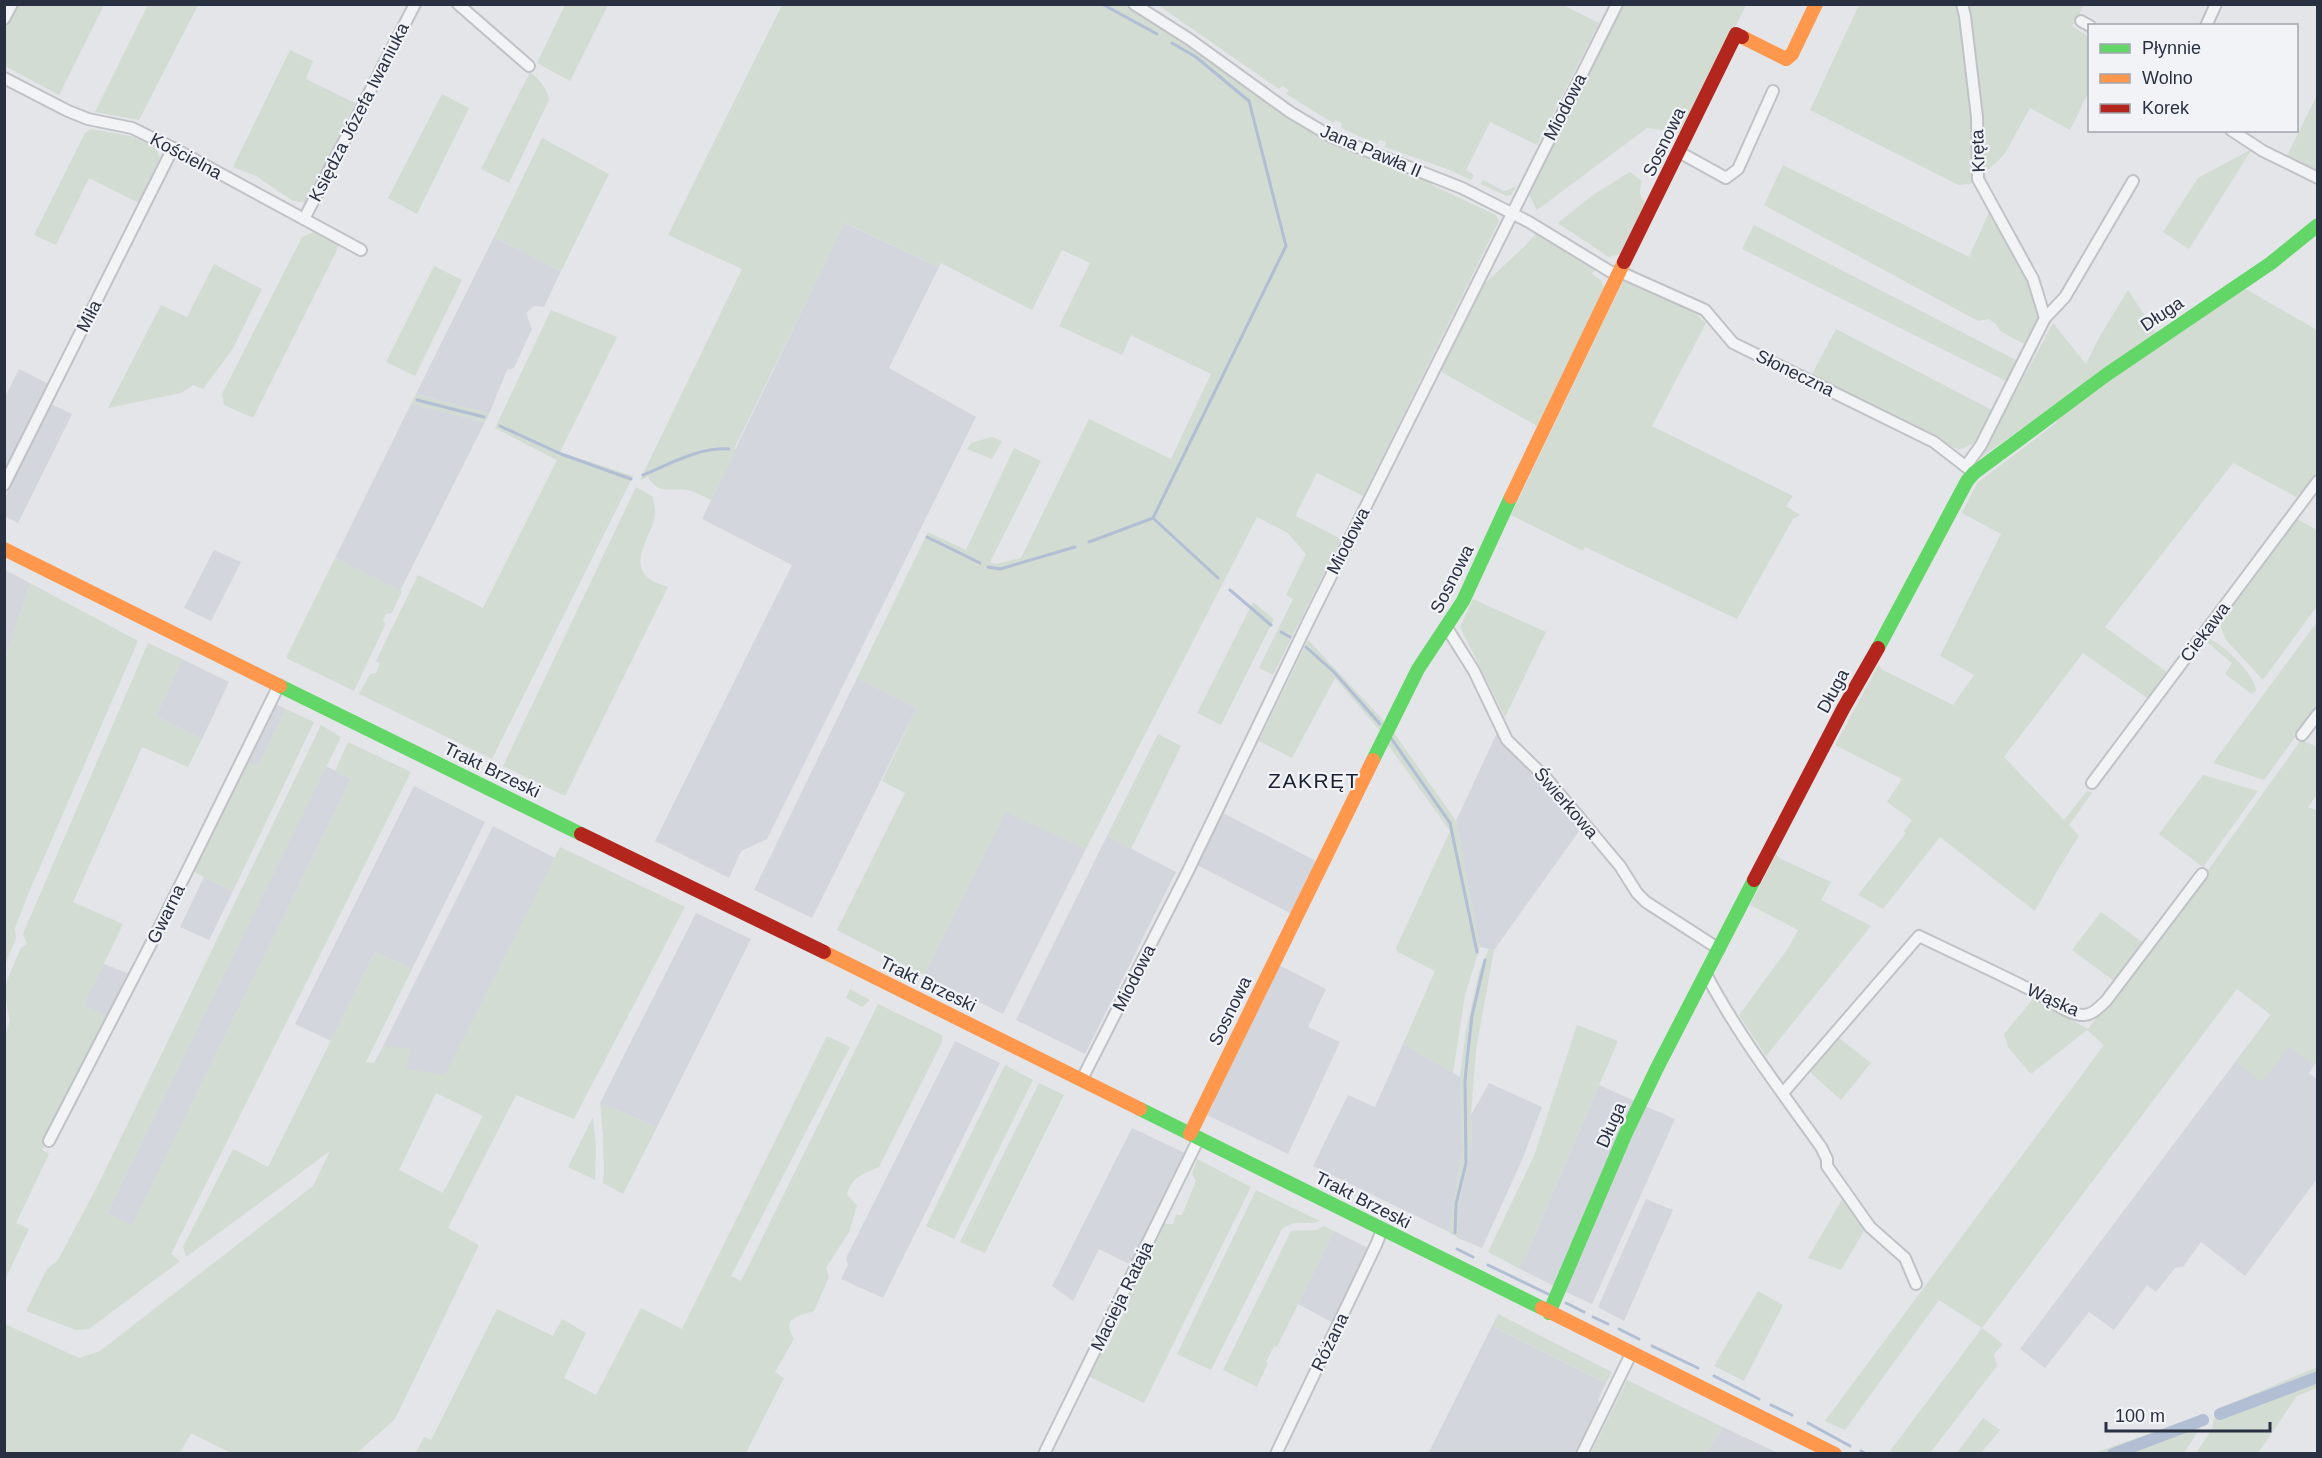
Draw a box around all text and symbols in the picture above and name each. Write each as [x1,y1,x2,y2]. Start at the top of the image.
street label: Księdza Józefa Iwaniuka [305,18,413,205]
legend [2088,24,2298,132]
text: Płynnie [2142,38,2201,58]
text: Wolno [2142,68,2193,88]
street label: Miodowa [1540,69,1591,144]
text: Korek [2142,98,2190,118]
street label: Sosnowa [1639,103,1690,180]
street label: Jana Pawła II [1317,121,1425,181]
street label: Kręta [1967,128,1989,173]
street label: Kościelna [147,129,226,184]
street label: Długa [2137,292,2188,335]
street label: Miła [73,296,106,335]
street label: Słoneczna [1753,346,1838,401]
street label: Miodowa [1323,503,1374,578]
street label: Sosnowa [1426,541,1478,617]
street label: Ciekawa [2176,598,2234,666]
street label: Długa [1813,665,1853,716]
street label: Trakt Brzeski [441,738,543,802]
street label: Świerkowa [1530,763,1603,843]
district label: ZAKRĘT [1268,769,1360,792]
street label: Gwarna [143,880,189,947]
street label: Miodowa [1109,940,1160,1015]
street label: Trakt Brzeski [877,952,979,1016]
street label: Sosnowa [1205,972,1256,1049]
street label: Wąska [2024,980,2083,1021]
street label: Długa [1592,1099,1630,1151]
street label: Trakt Brzeski [1312,1167,1414,1233]
street label: Macieja Rataja [1087,1237,1158,1354]
street label: Różana [1307,1309,1353,1374]
scale bar [2106,1395,2270,1433]
text: 100 m [2115,1406,2165,1426]

